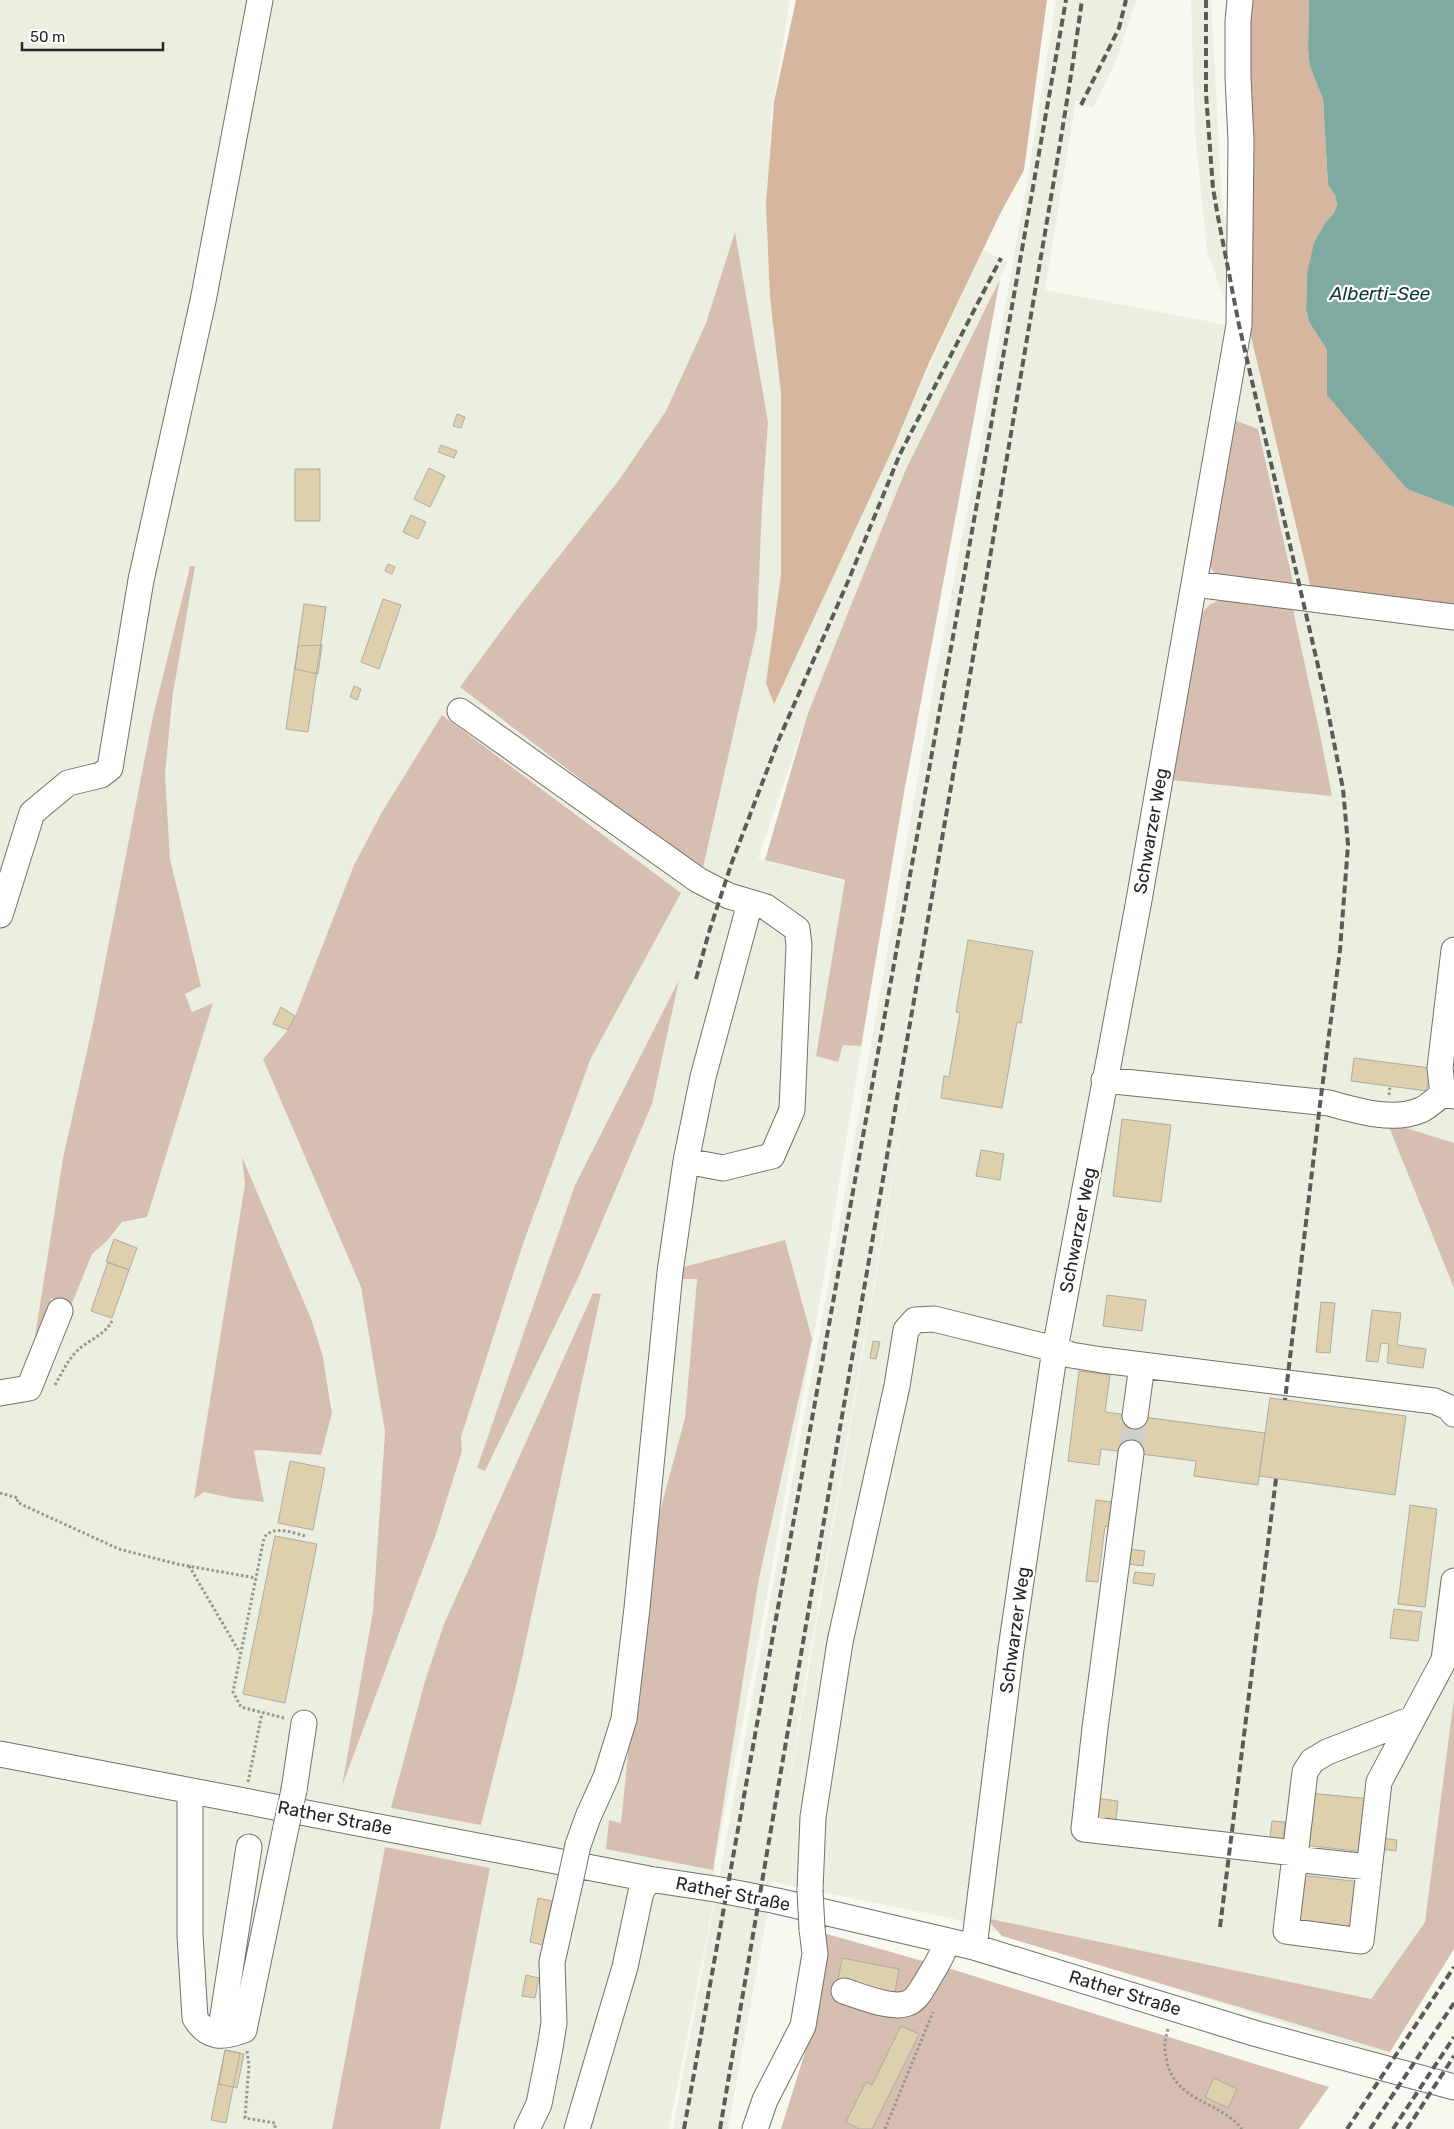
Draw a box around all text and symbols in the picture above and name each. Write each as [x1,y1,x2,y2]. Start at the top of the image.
scale bar [22,20,164,52]
text: 50 m [30,28,65,46]
water label: Alberti-See [1329,282,1431,305]
street label: Schwarzer Weg [1129,766,1173,896]
street label: Schwarzer Weg [1055,1165,1101,1295]
street label: Schwarzer Weg [995,1565,1035,1695]
street label: Rather Straße [276,1796,394,1840]
street label: Rather Straße [674,1872,792,1916]
street label: Rather Straße [1066,1966,1184,2020]

